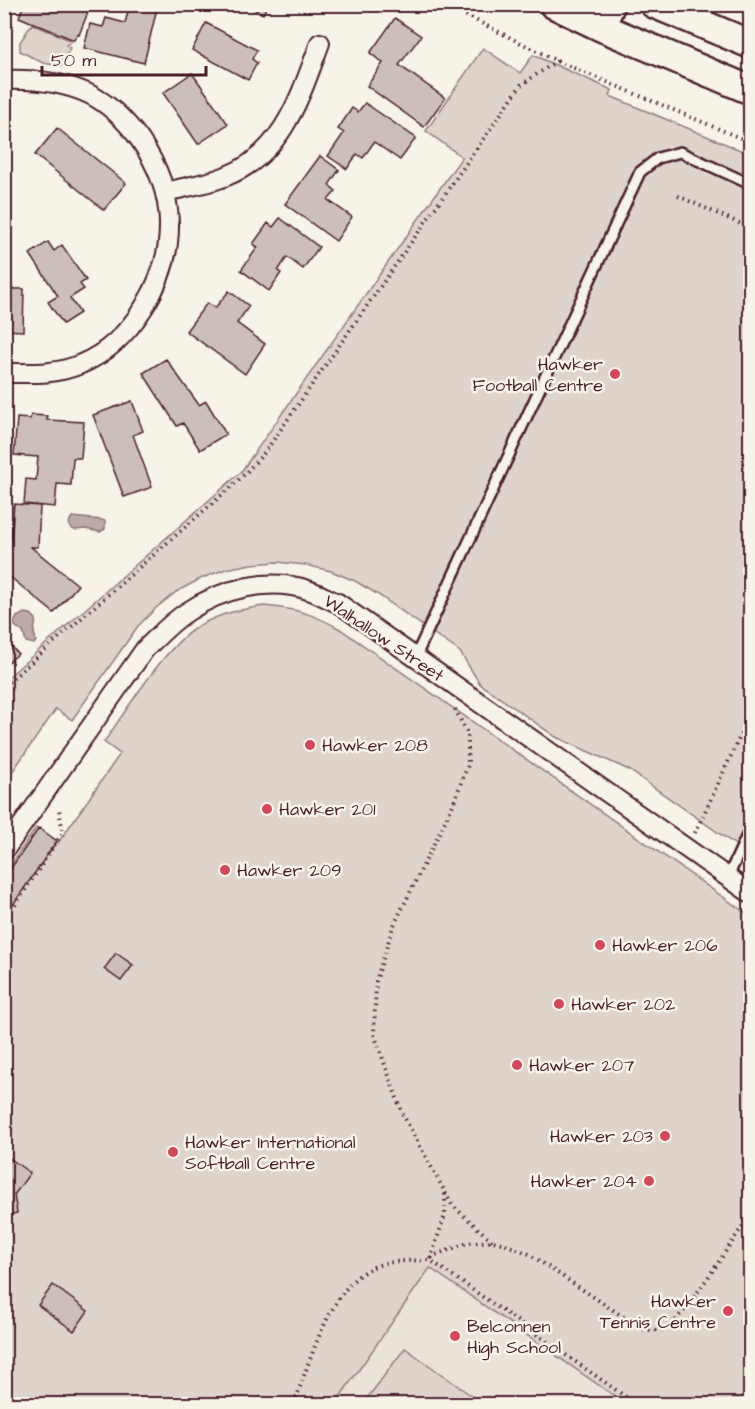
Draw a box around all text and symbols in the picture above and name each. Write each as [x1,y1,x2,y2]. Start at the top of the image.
scale bar [42,39,206,77]
text: 50 m [51,48,96,73]
place label: Hawker Football Centre [472,352,603,398]
marker: Hawker Football Centre [608,367,622,381]
street label: Walhallow Street [319,589,449,688]
place label: Hawker 208 [322,733,428,758]
marker: Hawker 208 [303,738,317,752]
place label: Hawker 201 [279,797,376,822]
marker: Hawker 201 [260,802,274,816]
place label: Hawker 209 [237,858,341,883]
marker: Hawker 209 [218,863,232,877]
place label: Hawker 206 [612,933,718,958]
marker: Hawker 206 [593,938,607,952]
place label: Hawker 202 [571,992,676,1017]
marker: Hawker 202 [552,997,566,1011]
place label: Hawker 207 [529,1053,634,1078]
marker: Hawker 207 [510,1058,524,1072]
place label: Hawker 203 [550,1124,653,1149]
marker: Hawker 203 [658,1129,672,1143]
place label: Hawker International Softball Centre [185,1130,356,1176]
marker: Hawker International Softball Centre [166,1145,180,1159]
place label: Hawker 204 [531,1169,637,1194]
marker: Hawker 204 [642,1174,656,1188]
place label: Hawker Tennis Centre [600,1289,716,1335]
marker: Hawker Tennis Centre [721,1304,735,1318]
place label: Belconnen High School [467,1314,561,1361]
marker: Belconnen High School [448,1329,462,1343]

